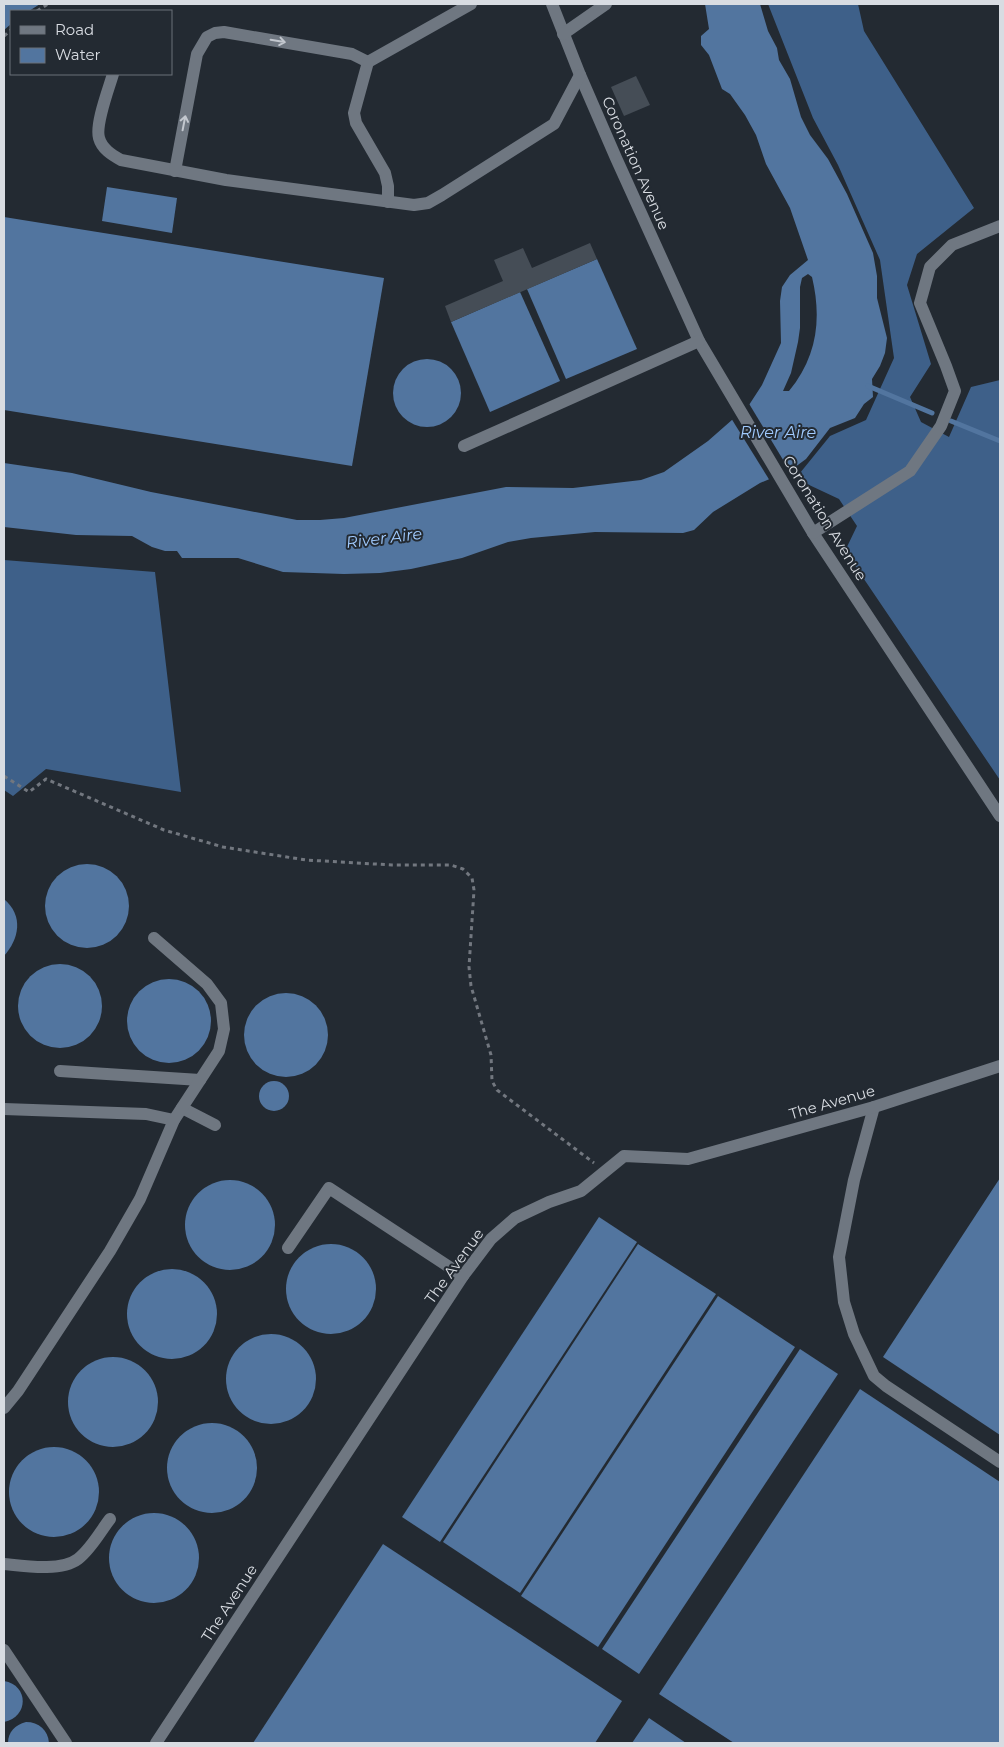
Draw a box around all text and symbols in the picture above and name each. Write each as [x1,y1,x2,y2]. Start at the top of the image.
legend [10,10,172,75]
text: Road [55,20,94,39]
one-way arrow [269,36,285,46]
text: Water [55,45,101,64]
street label: Coronation Avenue [598,93,674,233]
one-way arrow [179,115,189,131]
water label: River Aire [740,423,816,442]
street label: Coronation Avenue [779,452,871,584]
water label: River Aire [345,524,423,552]
street label: The Avenue [787,1081,877,1123]
street label: The Avenue [420,1225,488,1307]
street label: The Avenue [197,1561,261,1645]

